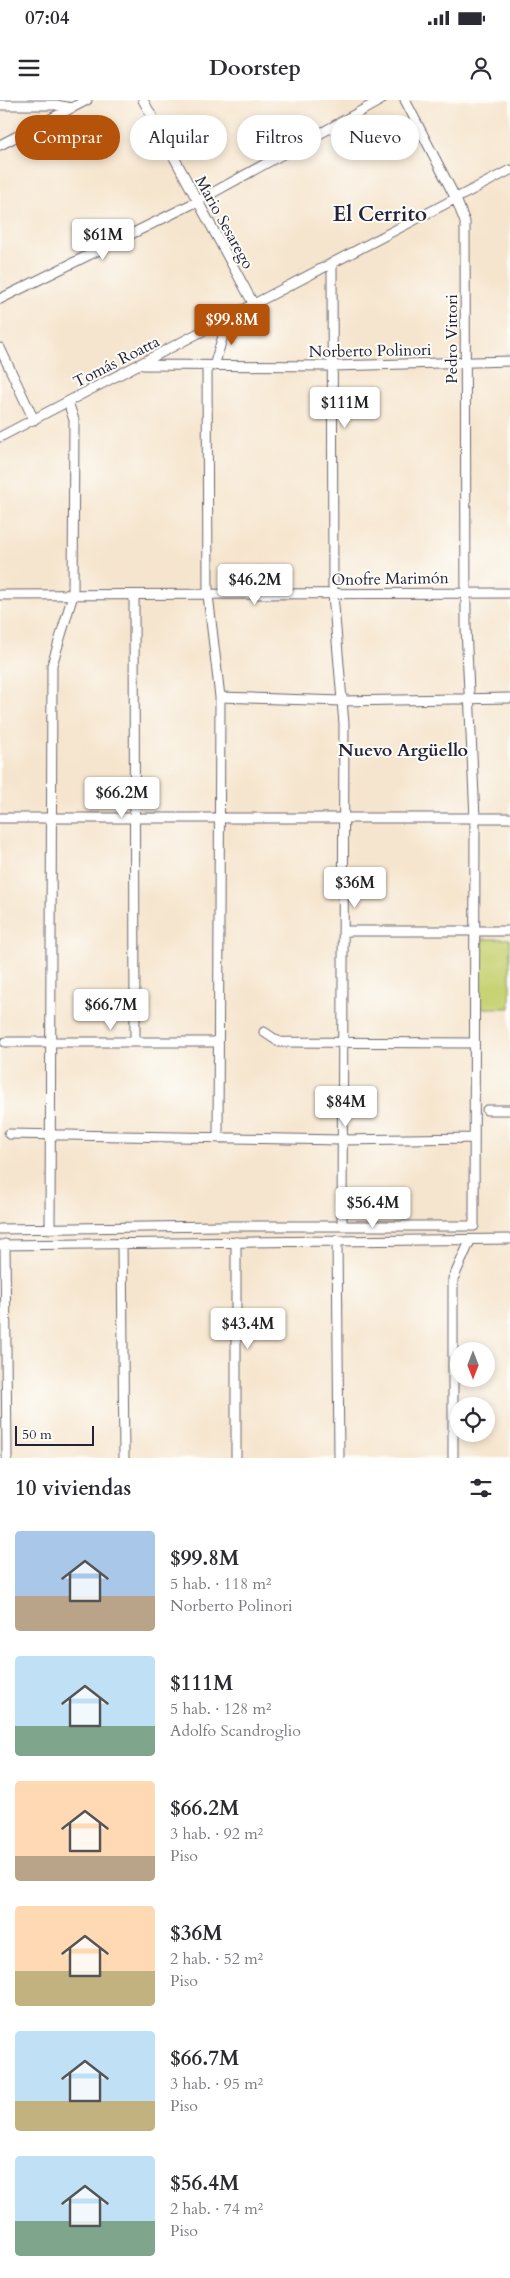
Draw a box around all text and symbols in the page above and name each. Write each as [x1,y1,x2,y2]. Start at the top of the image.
text: 07:04 [25,5,69,31]
text: Doorstep [209,53,301,83]
icon: menu [15,54,43,82]
icon: person [467,54,495,82]
chip: Comprar [15,115,120,160]
chip: Alquilar [130,115,227,160]
chip: Filtros [237,115,321,160]
chip: Nuevo [331,115,419,160]
street label: Mario Sesarego [189,172,259,273]
district label: El Cerrito [333,200,427,229]
pin: $61M [73,219,133,261]
text: $61M [83,224,123,246]
street label: Pedro Vittori [441,294,463,384]
pin: $99.8M [191,304,273,346]
text: $99.8M [206,309,258,331]
street label: Tomás Roatta [70,331,163,393]
street label: Norberto Polinori [309,339,432,363]
pin: $111M [310,386,380,429]
text: $111M [321,392,369,414]
pin: $46.2M [214,564,296,606]
street label: Onofre Marimón [331,567,449,591]
text: $46.2M [229,569,281,591]
district label: Nuevo Argüello [338,738,468,763]
pin: $66.2M [81,776,163,819]
text: $66.2M [96,782,148,804]
pin: $36M [325,866,385,909]
text: $36M [335,872,375,894]
pin: $66.7M [70,988,152,1031]
text: $66.7M [85,994,137,1016]
pin: $84M [316,1086,376,1128]
text: $84M [326,1091,366,1113]
pin: $56.4M [332,1186,414,1229]
text: $56.4M [347,1192,399,1214]
pin: $43.4M [207,1308,289,1350]
text: $43.4M [222,1313,274,1335]
north arrow [450,1342,495,1388]
map controls [450,1342,495,1442]
button: locate [450,1397,495,1442]
scale bar [15,1423,94,1446]
text: 50 m [22,1425,52,1444]
text: 10 viviendas [15,1474,131,1503]
icon: filters [467,1474,495,1502]
text: $99.8M [170,1544,240,1573]
icon: home [55,1551,115,1611]
text: 5 hab. · 118 m² [170,1573,271,1595]
text: Norberto Polinori [170,1595,293,1617]
text: $111M [170,1669,233,1698]
icon: home [55,1676,115,1736]
text: 5 hab. · 128 m² [170,1698,271,1720]
text: Adolfo Scandroglio [170,1720,301,1742]
text: $66.2M [170,1794,240,1823]
icon: home [55,1801,115,1861]
text: 3 hab. · 92 m² [170,1823,263,1845]
text: Piso [170,1845,198,1867]
text: $36M [170,1919,223,1948]
icon: home [55,1926,115,1986]
text: 2 hab. · 52 m² [170,1948,263,1970]
text: Piso [170,1970,198,1992]
text: $66.7M [170,2044,240,2073]
icon: home [55,2051,115,2111]
text: 3 hab. · 95 m² [170,2073,263,2095]
text: Piso [170,2095,198,2117]
text: $56.4M [170,2169,240,2198]
icon: home [55,2176,115,2236]
text: 2 hab. · 74 m² [170,2198,263,2220]
text: Piso [170,2220,198,2242]

